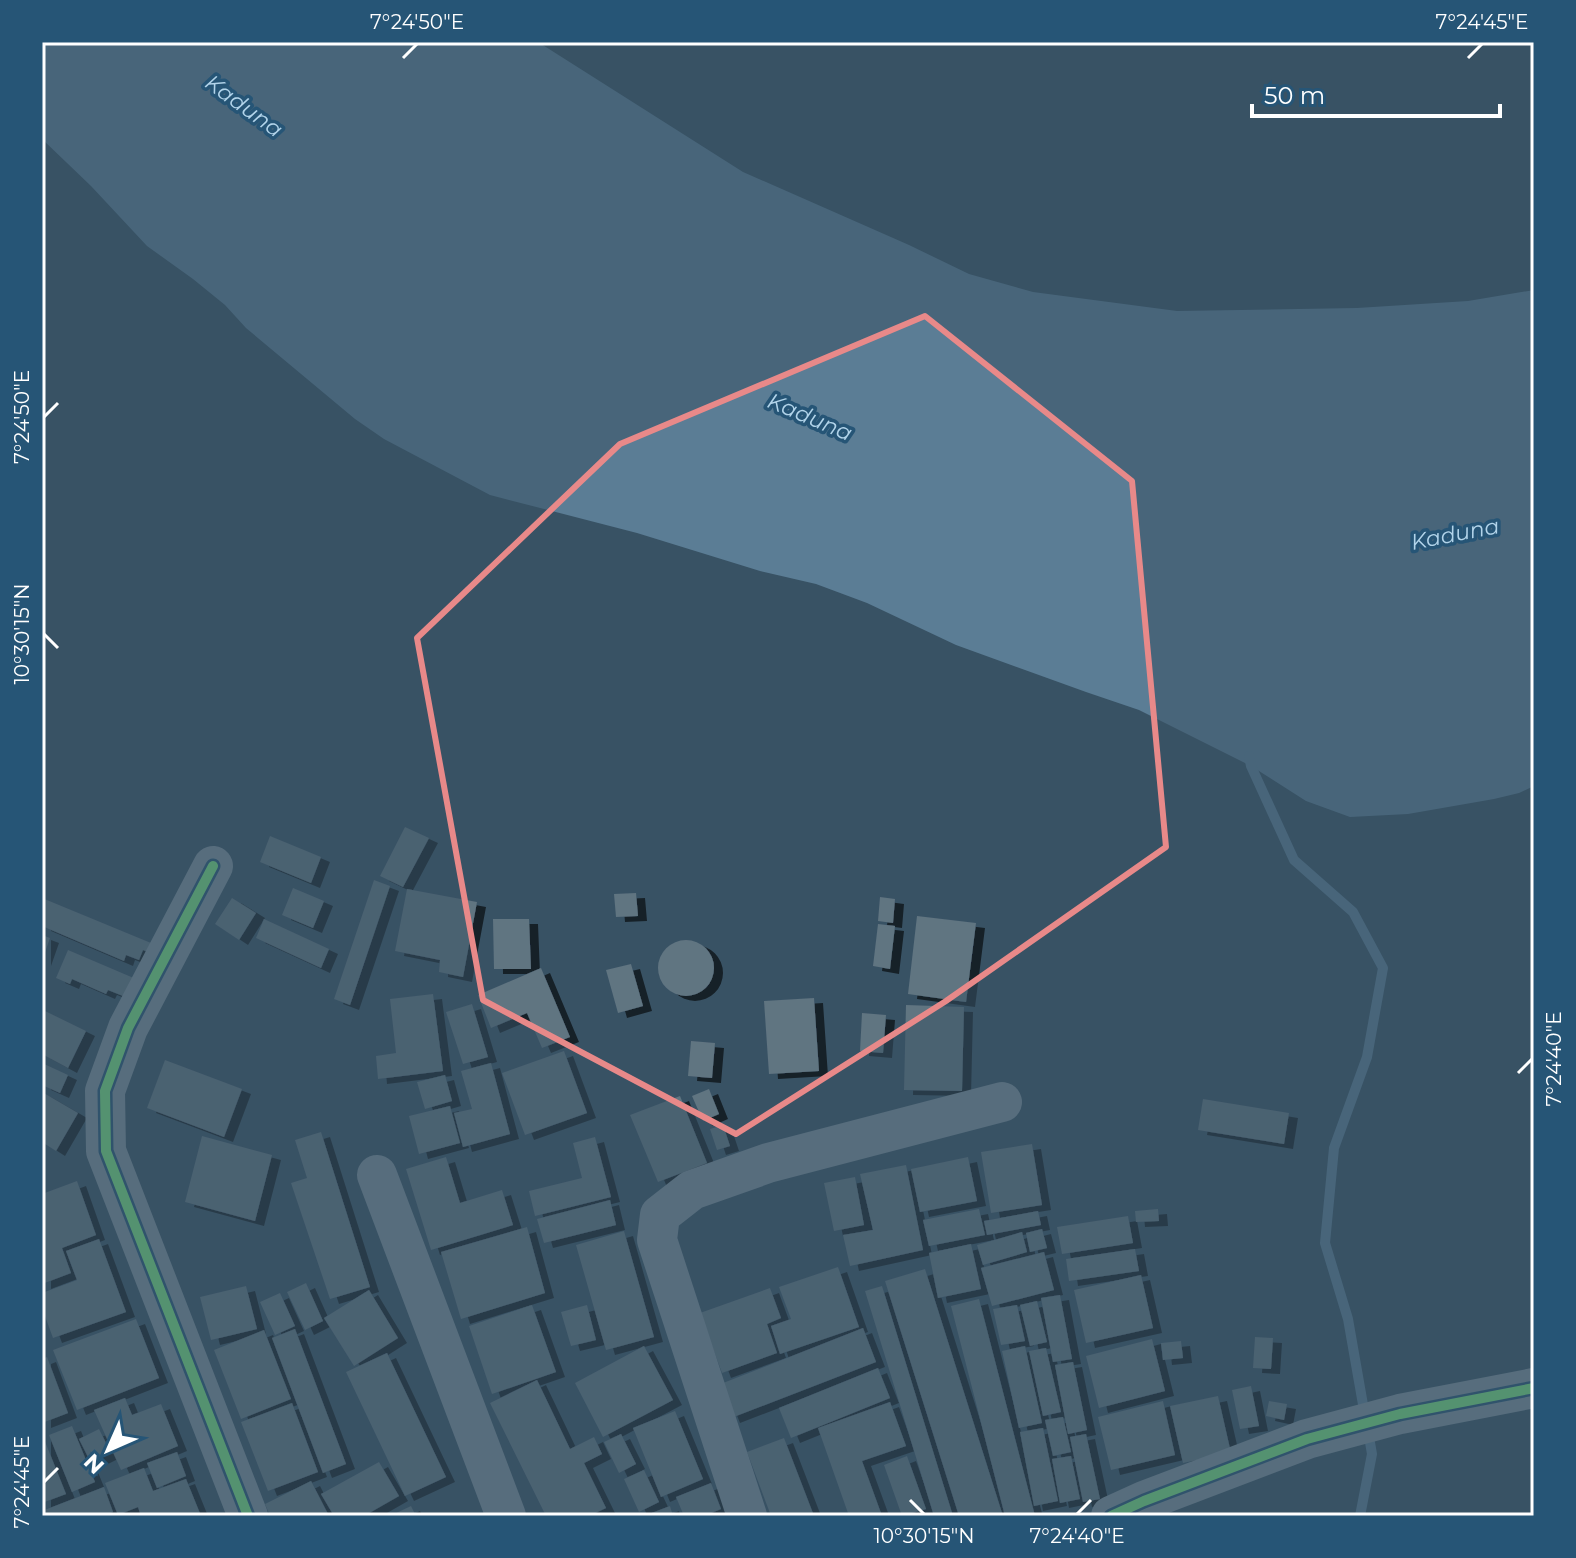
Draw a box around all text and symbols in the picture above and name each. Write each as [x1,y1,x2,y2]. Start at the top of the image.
text: 7°24'50"E [370,10,464,34]
text: 7°24'45"E [1436,10,1528,34]
scale bar [1252,68,1500,118]
water label: Kaduna [200,69,288,143]
text: 50 m [1264,81,1325,110]
text: 7°24'50"E [10,370,34,464]
water label: Kaduna [764,387,856,447]
water label: Kaduna [1408,512,1502,556]
text: 10°30'15"N [10,583,34,685]
text: 7°24'40"E [1542,1011,1566,1107]
north arrow [68,1410,148,1490]
text: 7°24'45"E [10,1436,34,1528]
text: N [78,1448,110,1480]
text: 10°30'15"N [873,1524,975,1548]
text: 7°24'40"E [1029,1524,1125,1548]

